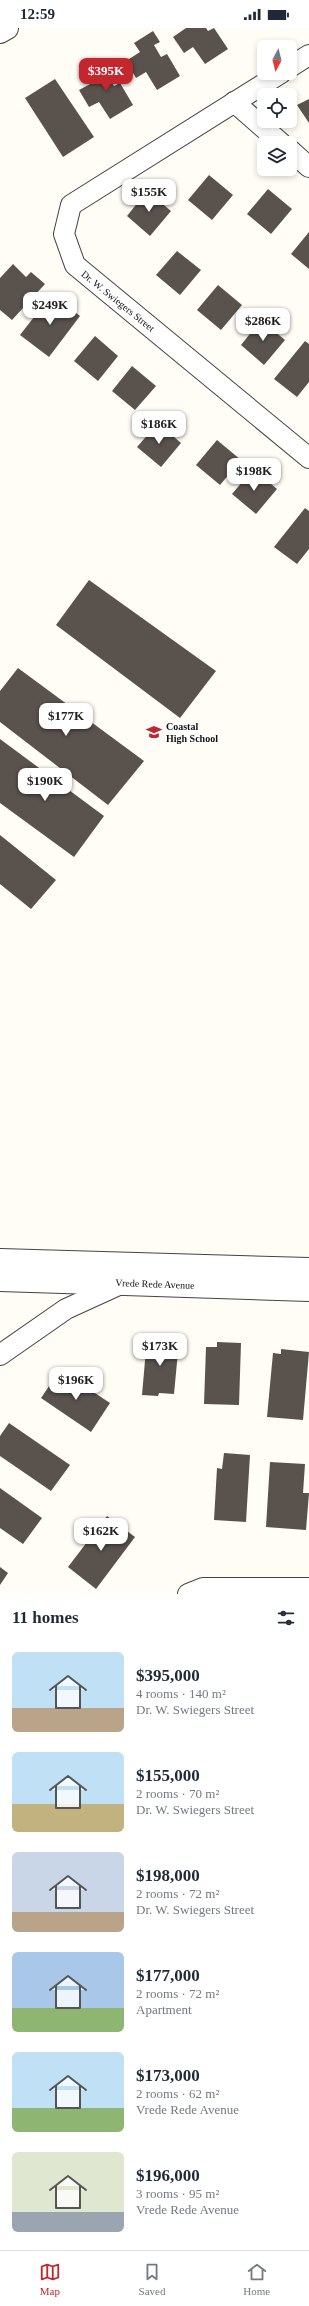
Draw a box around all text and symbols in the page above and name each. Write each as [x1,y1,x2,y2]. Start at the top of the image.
text: 12:59 [20,6,55,22]
north arrow [257,40,297,80]
map controls [257,40,297,176]
pin: $395K [78,58,134,92]
text: $395K [88,63,124,78]
button: locate [257,88,297,128]
button: layers [257,136,297,176]
pin: $155K [121,179,177,213]
text: $155K [131,184,167,199]
street label: Dr. W. Swiegers Street [79,268,157,334]
pin: $249K [22,292,78,326]
text: $249K [32,297,68,312]
pin: $286K [235,308,291,342]
text: $286K [245,313,281,328]
pin: $186K [131,411,187,445]
text: $186K [141,416,177,431]
pin: $198K [226,458,282,492]
text: $198K [236,463,272,478]
pin: $177K [38,703,94,737]
text: $177K [48,708,84,723]
place label: Coastal High School [166,721,218,744]
school or university icon: Coastal High School [145,723,163,741]
pin: $190K [17,768,73,802]
text: $190K [27,773,63,788]
street label: Vrede Rede Avenue [115,1277,195,1291]
pin: $173K [132,1333,188,1367]
text: $173K [142,1338,178,1353]
pin: $196K [48,1367,104,1401]
text: $196K [58,1372,94,1387]
pin: $162K [73,1518,129,1552]
text: $162K [83,1523,119,1538]
icon: filters [275,1607,297,1629]
text: 11 homes [12,1608,79,1627]
text: $395,000 [136,1666,200,1685]
icon: home [44,1668,92,1716]
text: 4 rooms · 140 m² [136,1686,226,1701]
text: Dr. W. Swiegers Street [136,1702,254,1717]
text: $155,000 [136,1766,200,1785]
icon: home [44,1768,92,1816]
text: 2 rooms · 70 m² [136,1786,219,1801]
text: Dr. W. Swiegers Street [136,1802,254,1817]
text: $198,000 [136,1866,200,1885]
icon: home [44,1868,92,1916]
text: 2 rooms · 72 m² [136,1886,219,1901]
text: Dr. W. Swiegers Street [136,1902,254,1917]
text: $177,000 [136,1966,200,1985]
icon: home [44,1968,92,2016]
text: 2 rooms · 72 m² [136,1986,219,2001]
text: Apartment [136,2002,192,2017]
text: $173,000 [136,2066,200,2085]
icon: home [44,2068,92,2116]
text: 2 rooms · 62 m² [136,2086,219,2101]
text: Vrede Rede Avenue [136,2102,239,2117]
text: $196,000 [136,2166,200,2185]
icon: home [44,2168,92,2216]
text: 3 rooms · 95 m² [136,2186,219,2201]
text: Vrede Rede Avenue [136,2202,239,2217]
tab: Map [39,2261,61,2297]
tab: Saved [139,2261,165,2297]
tab: Home [243,2261,270,2297]

